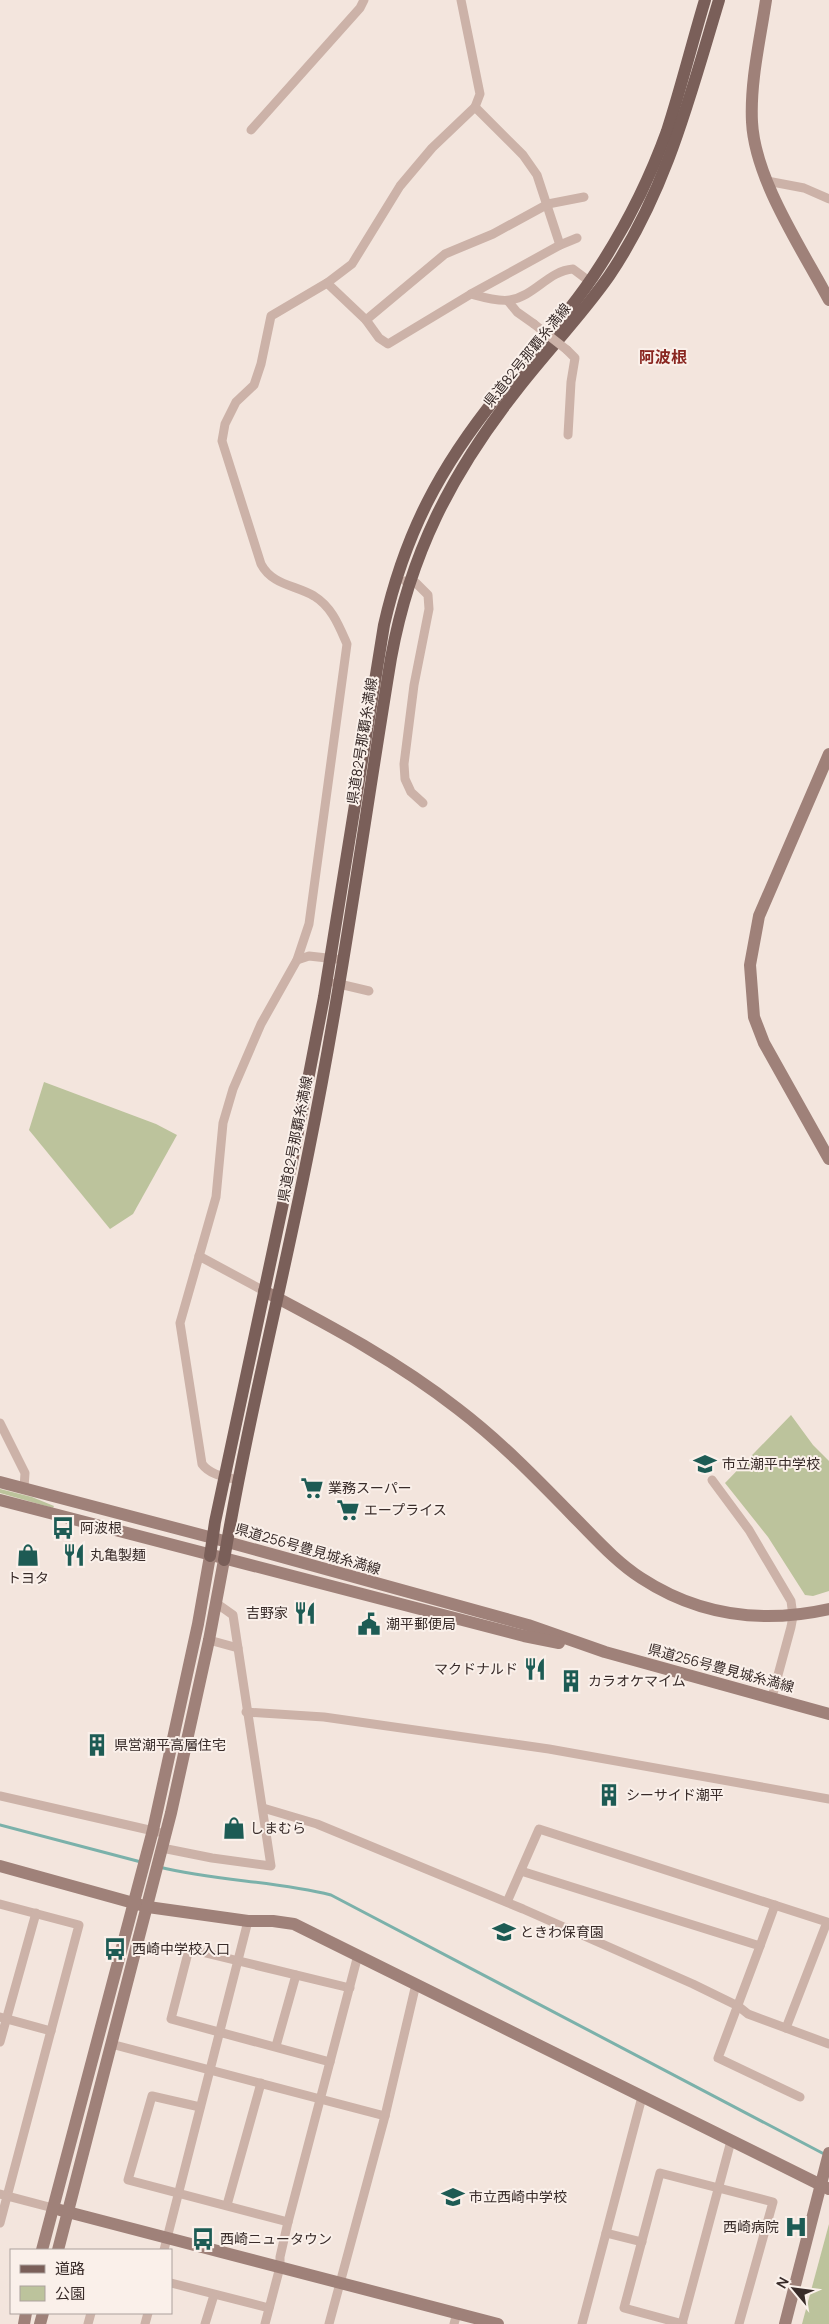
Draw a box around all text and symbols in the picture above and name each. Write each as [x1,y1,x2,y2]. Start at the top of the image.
street label: 県道82号那覇糸満線 [479,299,574,410]
district label: 阿波根 [639,346,687,368]
street label: 県道82号那覇糸満線 [342,676,381,806]
street label: 県道82号那覇糸満線 [273,1074,316,1204]
school or university icon: 市立潮平中学校 [692,1451,718,1477]
place label: 市立潮平中学校 [722,1454,820,1473]
supermarket icon: 業務スーパー [299,1475,325,1501]
place label: 業務スーパー [328,1478,412,1497]
supermarket icon: エープライス [335,1497,361,1523]
place label: エープライス [364,1500,447,1519]
bus stop icon: 阿波根 [50,1515,76,1541]
place label: 阿波根 [80,1518,122,1537]
street label: 県道256号豊見城糸満線 [233,1519,383,1578]
shop icon: トヨタ [15,1542,41,1568]
restaurant icon: 丸亀製麺 [61,1542,87,1568]
place label: 丸亀製麺 [90,1545,146,1564]
place label: トヨタ [7,1568,49,1587]
restaurant icon: 吉野家 [292,1600,318,1626]
place label: 吉野家 [246,1603,288,1622]
public building icon: 潮平郵便局 [356,1611,382,1637]
place label: 潮平郵便局 [386,1614,456,1633]
street label: 県道256号豊見城糸満線 [646,1639,796,1696]
restaurant icon: マクドナルド [522,1656,548,1682]
place label: マクドナルド [434,1659,518,1678]
building icon: カラオケマイム [558,1668,584,1694]
place label: カラオケマイム [588,1671,686,1690]
building icon: 県営潮平高層住宅 [84,1732,110,1758]
place label: 県営潮平高層住宅 [114,1735,226,1754]
building icon: シーサイド潮平 [596,1782,622,1808]
place label: シーサイド潮平 [626,1785,724,1804]
shop icon: しまむら [221,1815,247,1841]
place label: しまむら [250,1818,306,1837]
school or university icon: ときわ保育園 [491,1919,517,1945]
place label: ときわ保育園 [520,1922,604,1941]
bus stop icon: 西崎中学校入口 [102,1936,128,1962]
place label: 西崎中学校入口 [132,1939,230,1958]
school or university icon: 市立西崎中学校 [440,2184,466,2210]
place label: 市立西崎中学校 [469,2187,567,2206]
hospital icon: 西崎病院 [783,2214,809,2240]
place label: 西崎病院 [723,2217,779,2236]
bus stop icon: 西崎ニュータウン [190,2226,216,2252]
place label: 西崎ニュータウン [220,2229,332,2248]
legend [10,2249,172,2314]
text: 道路 [55,2258,85,2279]
north arrow [769,2264,819,2314]
text: N [771,2273,793,2291]
text: 公園 [55,2283,85,2304]

